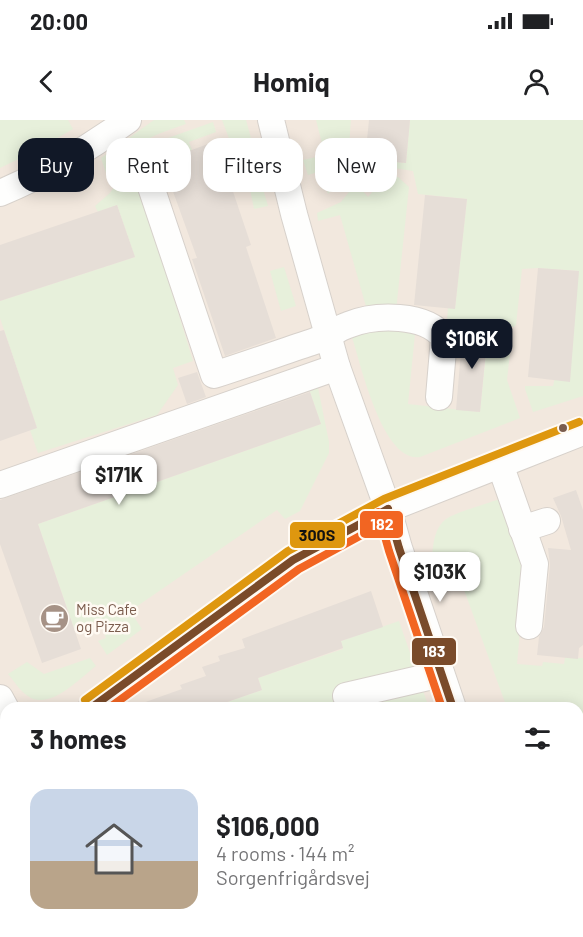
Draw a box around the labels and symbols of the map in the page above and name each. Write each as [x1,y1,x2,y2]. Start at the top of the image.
pin: $106K [430,319,514,370]
unlabelled marker [557,422,569,434]
pin: $171K [77,455,161,506]
line badge: 182 [359,510,404,539]
text: 182 [370,514,394,533]
line badge: 300S [289,521,346,549]
text: 300S [299,525,335,544]
pin: $103K [398,552,482,603]
place label: Miss Cafe og Pizza [76,600,137,635]
cafe icon: Miss Cafe og Pizza [39,603,71,635]
line badge: 183 [411,637,457,666]
text: 183 [423,641,445,660]

